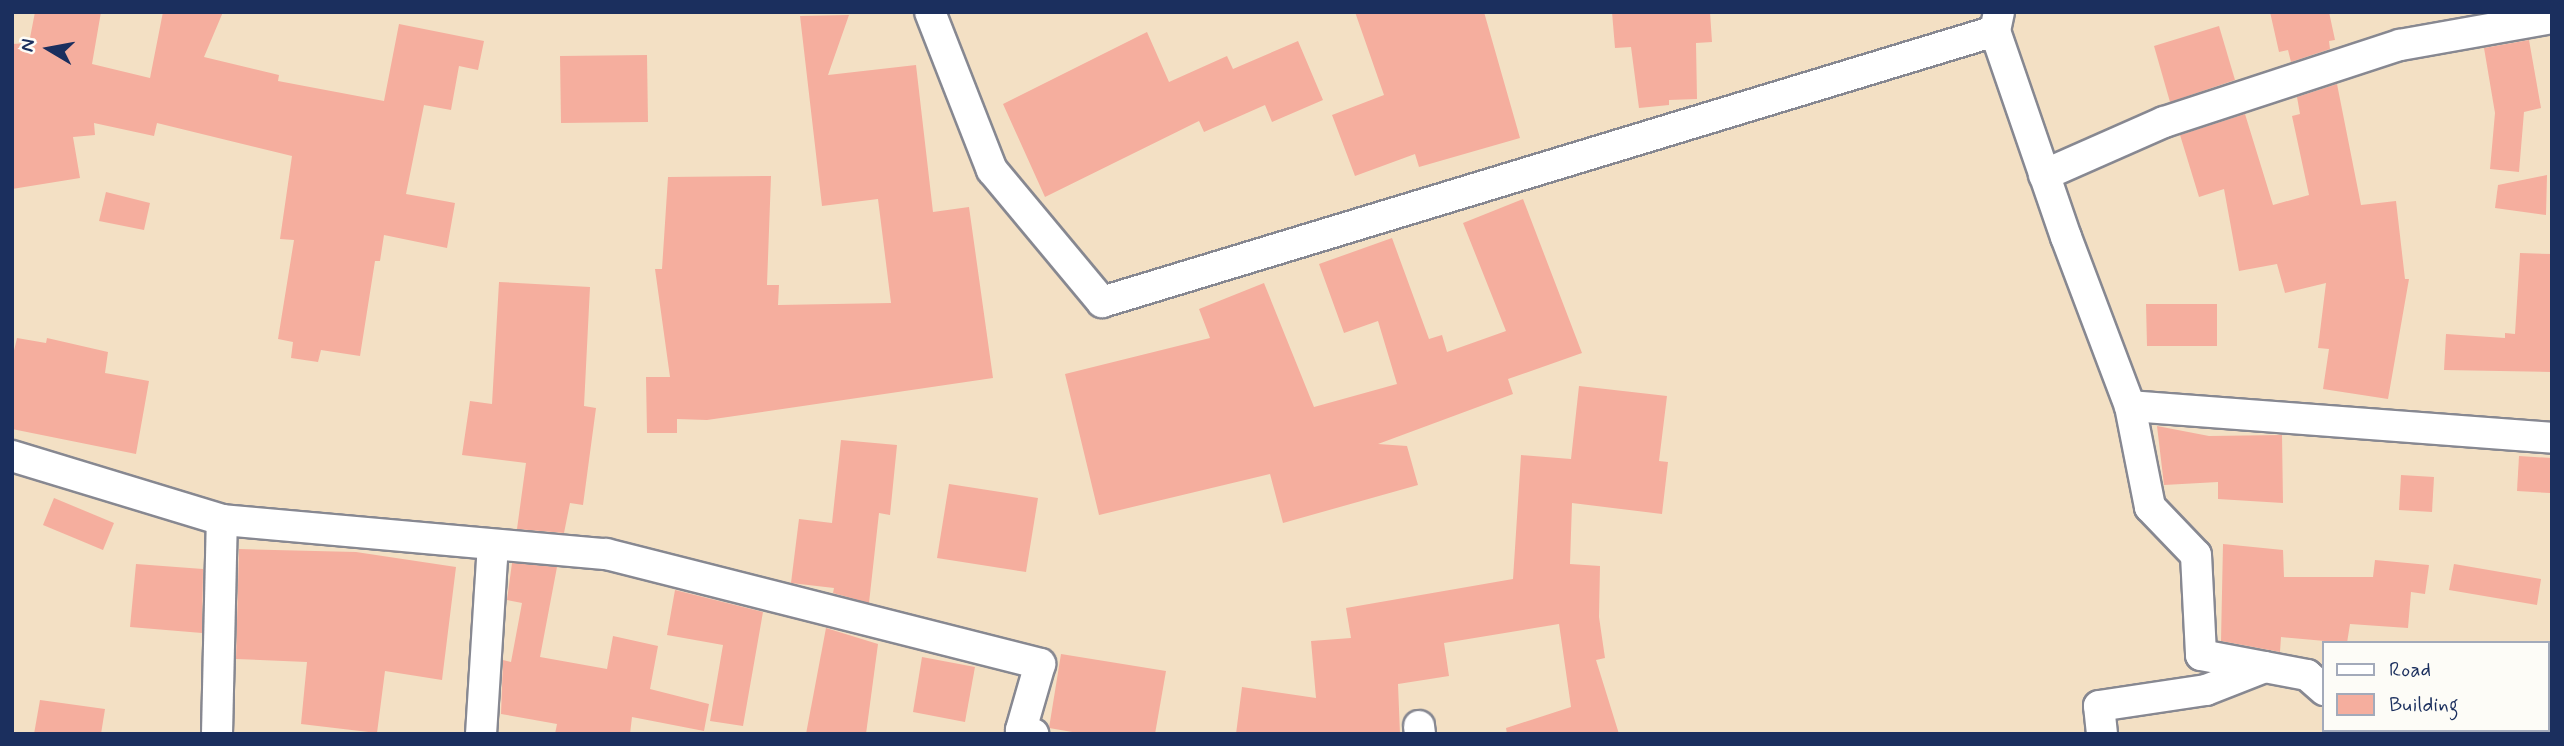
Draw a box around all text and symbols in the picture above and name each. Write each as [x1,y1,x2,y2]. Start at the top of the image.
north arrow [14,14,84,84]
text: N [14,37,41,54]
legend [2322,641,2550,732]
text: Road [2389,656,2431,684]
text: Building [2389,691,2459,719]

